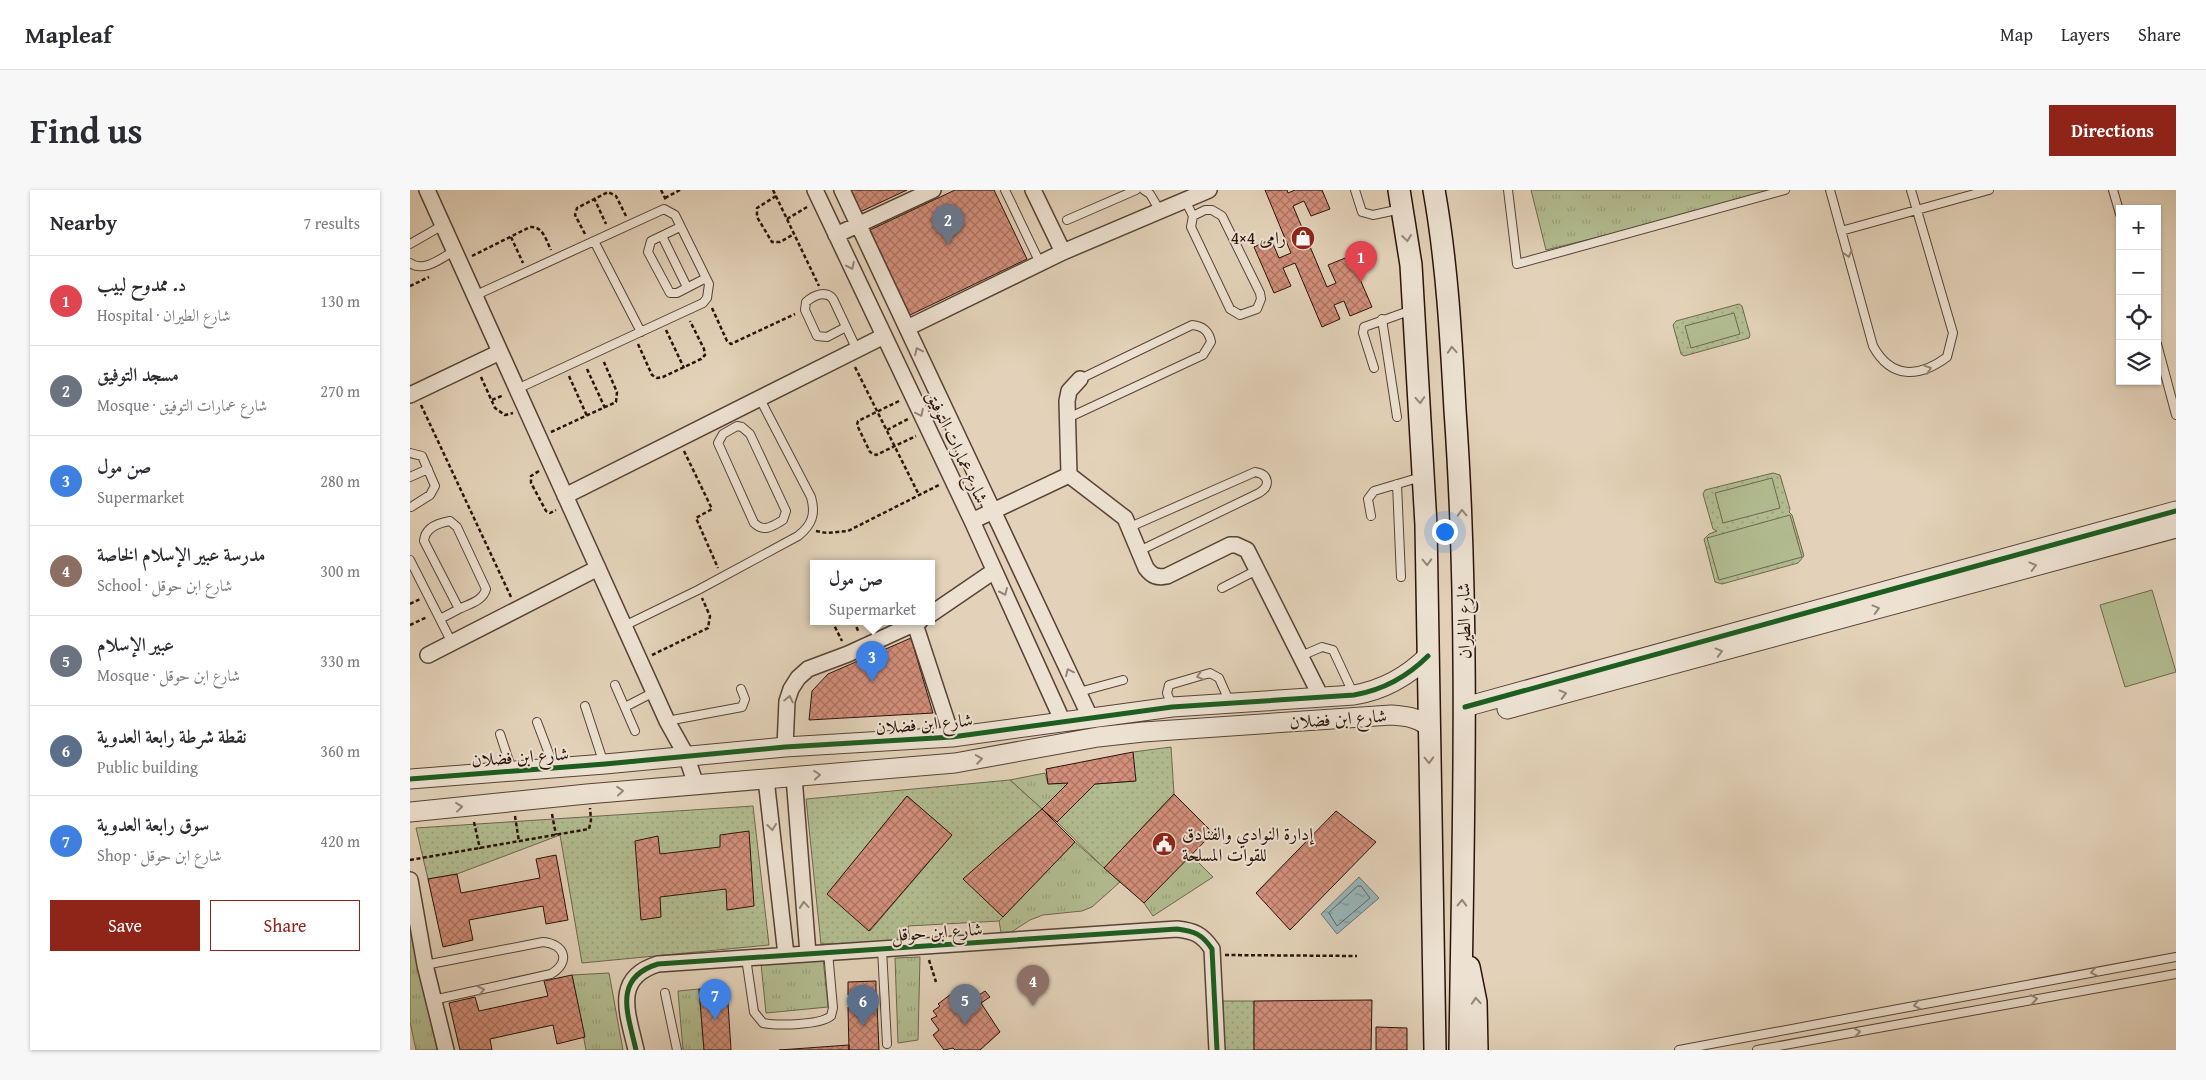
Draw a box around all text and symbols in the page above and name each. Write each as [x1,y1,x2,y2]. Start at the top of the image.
text: Mapleaf [25,17,112,52]
text: Map [2000,21,2033,48]
text: Layers [2061,21,2110,48]
text: Share [2138,21,2181,48]
text: Find us [30,105,143,156]
button: Directions [2049,105,2176,156]
pin: 2 [932,204,964,245]
map controls [2116,205,2161,385]
button: + [2116,205,2161,250]
text: Nearby [50,207,117,238]
text: 7 results [303,211,360,235]
place label: رامى 4×4 [1231,224,1286,251]
shop icon: رامى 4×4 [1290,225,1316,251]
one-way arrow [1401,234,1412,242]
pin: 1 [1345,241,1377,282]
one-way arrow [1842,249,1852,257]
button: − [2116,250,2161,295]
one-way arrow [844,261,855,270]
text: د. ممدوح لبيب [97,270,186,298]
text: 1 [62,289,70,313]
text: 130 m [320,289,360,313]
button: locate [2116,295,2161,340]
text: Hospital · شارع الطيران [97,303,230,327]
button: layers [2116,340,2161,385]
one-way arrow [1446,346,1457,354]
one-way arrow [914,347,924,356]
text: مسجد التوفيق [97,360,179,388]
one-way arrow [1923,364,1931,374]
text: 2 [62,379,70,403]
text: 270 m [320,379,360,403]
street label: شارع عمارات التوفيق [918,386,995,509]
text: Mosque · شارع عمارات التوفيق [97,393,267,417]
one-way arrow [1414,396,1425,404]
one-way arrow [914,407,924,416]
text: صن مول [97,452,152,480]
text: 3 [62,469,70,493]
text: 280 m [320,469,360,493]
text: Supermarket [97,485,184,509]
one-way arrow [1457,508,1467,516]
your location [1432,519,1458,545]
text: مدرسة عبير الإسلام الخاصة [97,540,265,568]
text: 4 [62,559,70,583]
text: 300 m [320,559,360,583]
one-way arrow [1422,559,1432,567]
popup [810,560,935,625]
one-way arrow [2028,562,2037,572]
text: صن مول [829,564,883,592]
text: School · شارع ابن حوقل [97,573,232,597]
street label: شارع الطيران [1449,583,1480,659]
one-way arrow [997,586,1007,595]
text: Supermarket [829,597,916,621]
one-way arrow [1872,604,1881,615]
text: عبير الإسلام [97,630,174,658]
pin: 3 [856,641,888,682]
one-way arrow [1715,647,1723,657]
text: 5 [62,649,70,673]
text: 330 m [320,649,360,673]
text: Mosque · شارع ابن حوقل [97,663,240,687]
one-way arrow [1065,668,1076,677]
one-way arrow [1196,670,1204,680]
one-way arrow [1558,690,1566,700]
one-way arrow [783,694,793,703]
street label: شارع ابن فضلان [1288,702,1388,737]
street label: شارع ابن فضلان [874,706,974,743]
text: نقطة شرطة رابعة العدوية [97,722,247,750]
text: 6 [62,739,70,763]
text: 360 m [320,739,360,763]
street label: شارع ابن فضلان [470,740,570,775]
text: Public building [97,755,198,779]
one-way arrow [974,755,983,765]
one-way arrow [1424,756,1435,764]
one-way arrow [813,769,821,780]
one-way arrow [616,786,624,797]
one-way arrow [455,802,463,813]
text: سوق رابعة العدوية [97,810,209,838]
place label: إدارة النوادي والفنادق للقوات المسلحة [1182,820,1314,868]
one-way arrow [766,824,777,832]
text: 7 [62,829,70,853]
text: 420 m [320,829,360,853]
public building icon: إدارة النوادي والفنادق للقوات المسلحة [1151,831,1177,857]
text: Shop · شارع ابن حوقل [97,843,222,867]
one-way arrow [1457,898,1467,906]
button: Save [50,900,200,951]
button: Share [210,900,360,951]
one-way arrow [799,901,810,909]
street label: شارع ابن حوقل [890,915,984,950]
pin: 4 [1017,965,1049,1006]
one-way arrow [2089,967,2098,977]
pin: 7 [699,979,731,1020]
pin: 5 [949,984,981,1025]
one-way arrow [477,985,485,996]
pin: 6 [847,985,879,1026]
one-way arrow [2030,995,2038,1005]
one-way arrow [1470,997,1481,1005]
one-way arrow [1912,1000,1921,1010]
one-way arrow [1853,1027,1861,1037]

